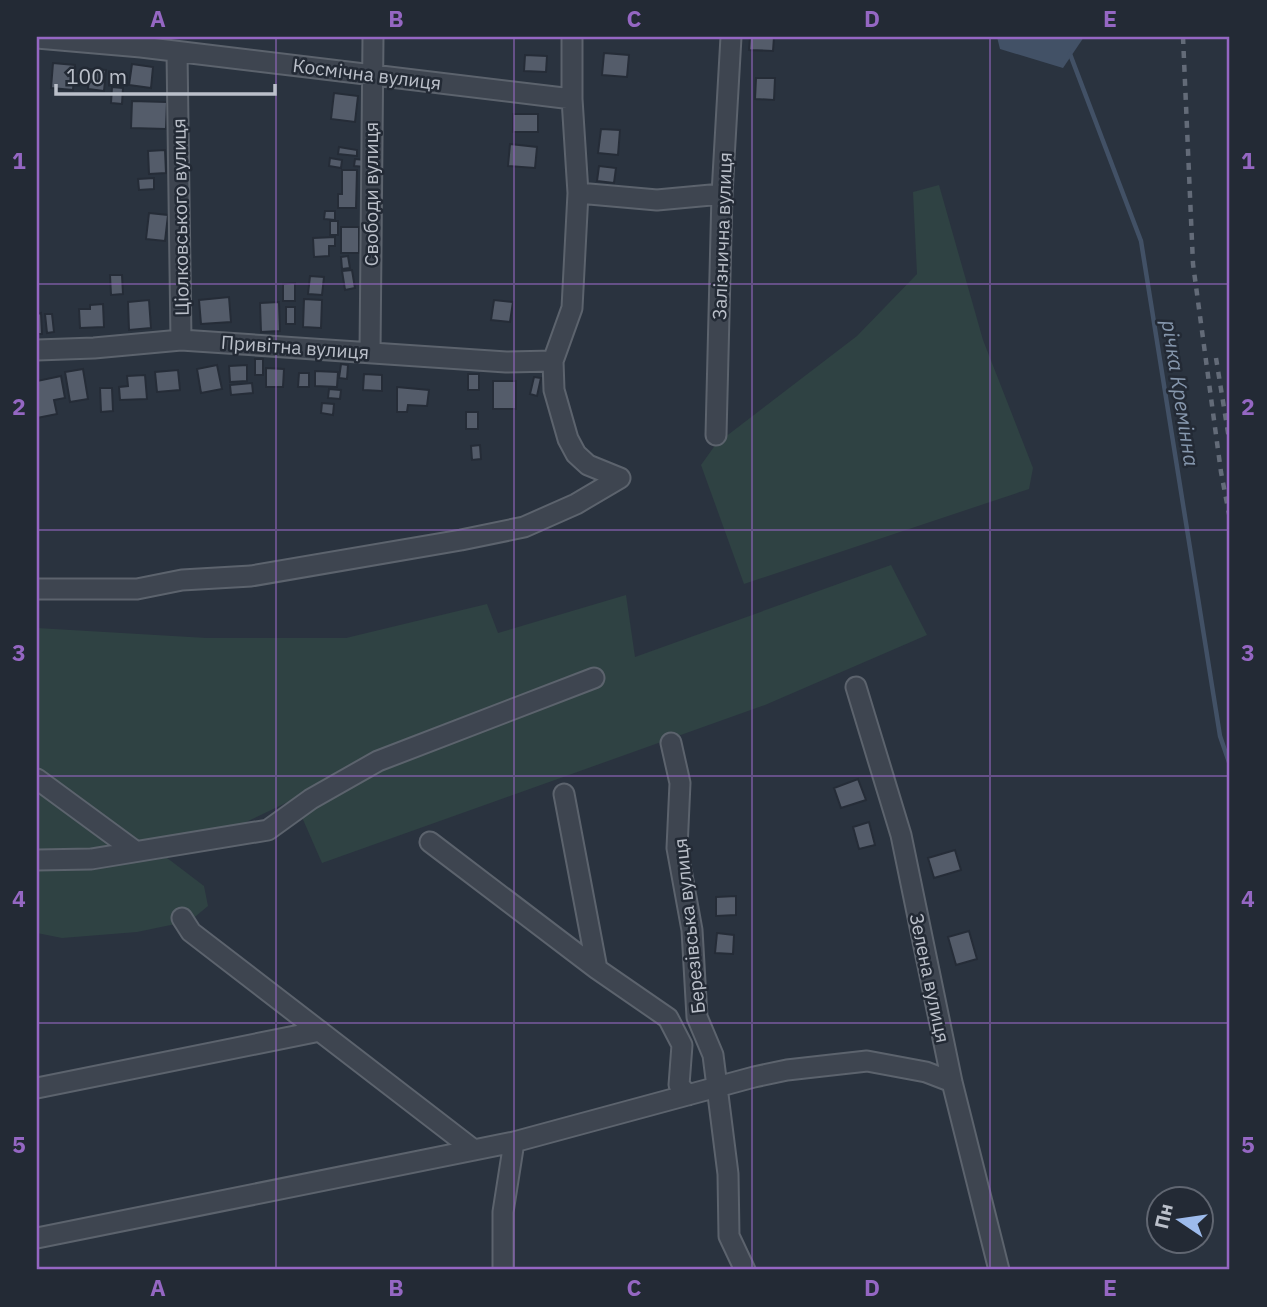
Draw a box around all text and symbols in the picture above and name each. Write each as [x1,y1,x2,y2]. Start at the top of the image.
text: A [150,3,166,33]
text: B [388,3,404,33]
text: C [627,3,642,33]
text: D [864,3,880,33]
text: E [1103,3,1117,33]
scale bar [56,52,275,96]
street label: Космічна вулиця [291,53,443,95]
text: 100 m [66,62,127,90]
street label: Ціолковського вулиця [166,118,194,316]
street label: Свободи вулиця [359,122,383,266]
text: 1 [12,145,26,175]
text: 1 [1241,145,1255,175]
street label: Залізнична вулиця [707,152,737,320]
water label: річка Кремінна [1155,317,1206,468]
street label: Привітна вулиця [220,330,370,364]
text: 2 [12,391,26,421]
text: 2 [1241,391,1255,421]
text: 3 [12,637,26,667]
text: 3 [1241,637,1255,667]
street label: Березівська вулиця [668,837,710,1015]
text: 4 [12,883,26,913]
text: 4 [1241,883,1255,913]
street label: Зелена вулиця [905,911,955,1045]
text: 5 [12,1129,26,1159]
text: 5 [1241,1129,1255,1159]
north arrow [1144,1184,1214,1254]
text: Пн [1149,1201,1178,1231]
text: A [150,1272,166,1302]
text: B [388,1272,404,1302]
text: C [627,1272,642,1302]
text: D [864,1272,880,1302]
text: E [1103,1272,1117,1302]

